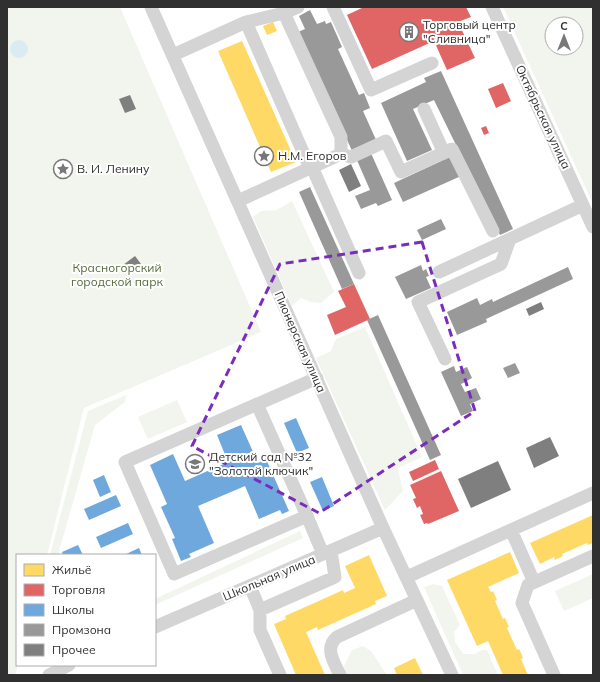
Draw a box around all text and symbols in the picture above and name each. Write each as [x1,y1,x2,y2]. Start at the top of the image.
north arrow [544,16,584,56]
place label: Торговый центр "Сливница" [423,17,516,46]
text: С [560,19,568,33]
building icon: Торговый центр "Сливница" [398,21,420,43]
street label: Октябрьская улица [513,62,574,171]
place icon: Н.М. Егоров [253,145,275,167]
place label: Н.М. Егоров [278,148,347,163]
place icon: В. И. Ленину [52,158,74,180]
place label: В. И. Ленину [77,161,150,176]
park label: Красногорский городской парк [71,260,163,289]
street label: Пионерская улица [271,289,329,395]
place label: Детский сад №32 "Золотой ключик" [209,449,313,478]
school or university icon: Детский сад №32 "Золотой ключик" [184,453,206,475]
street label: Школьная улица [220,551,317,604]
legend [16,554,156,666]
text: Жильё [52,562,92,577]
text: Торговля [52,582,105,597]
text: Школы [52,602,94,617]
text: Промзона [52,622,111,637]
text: Прочее [52,642,96,657]

